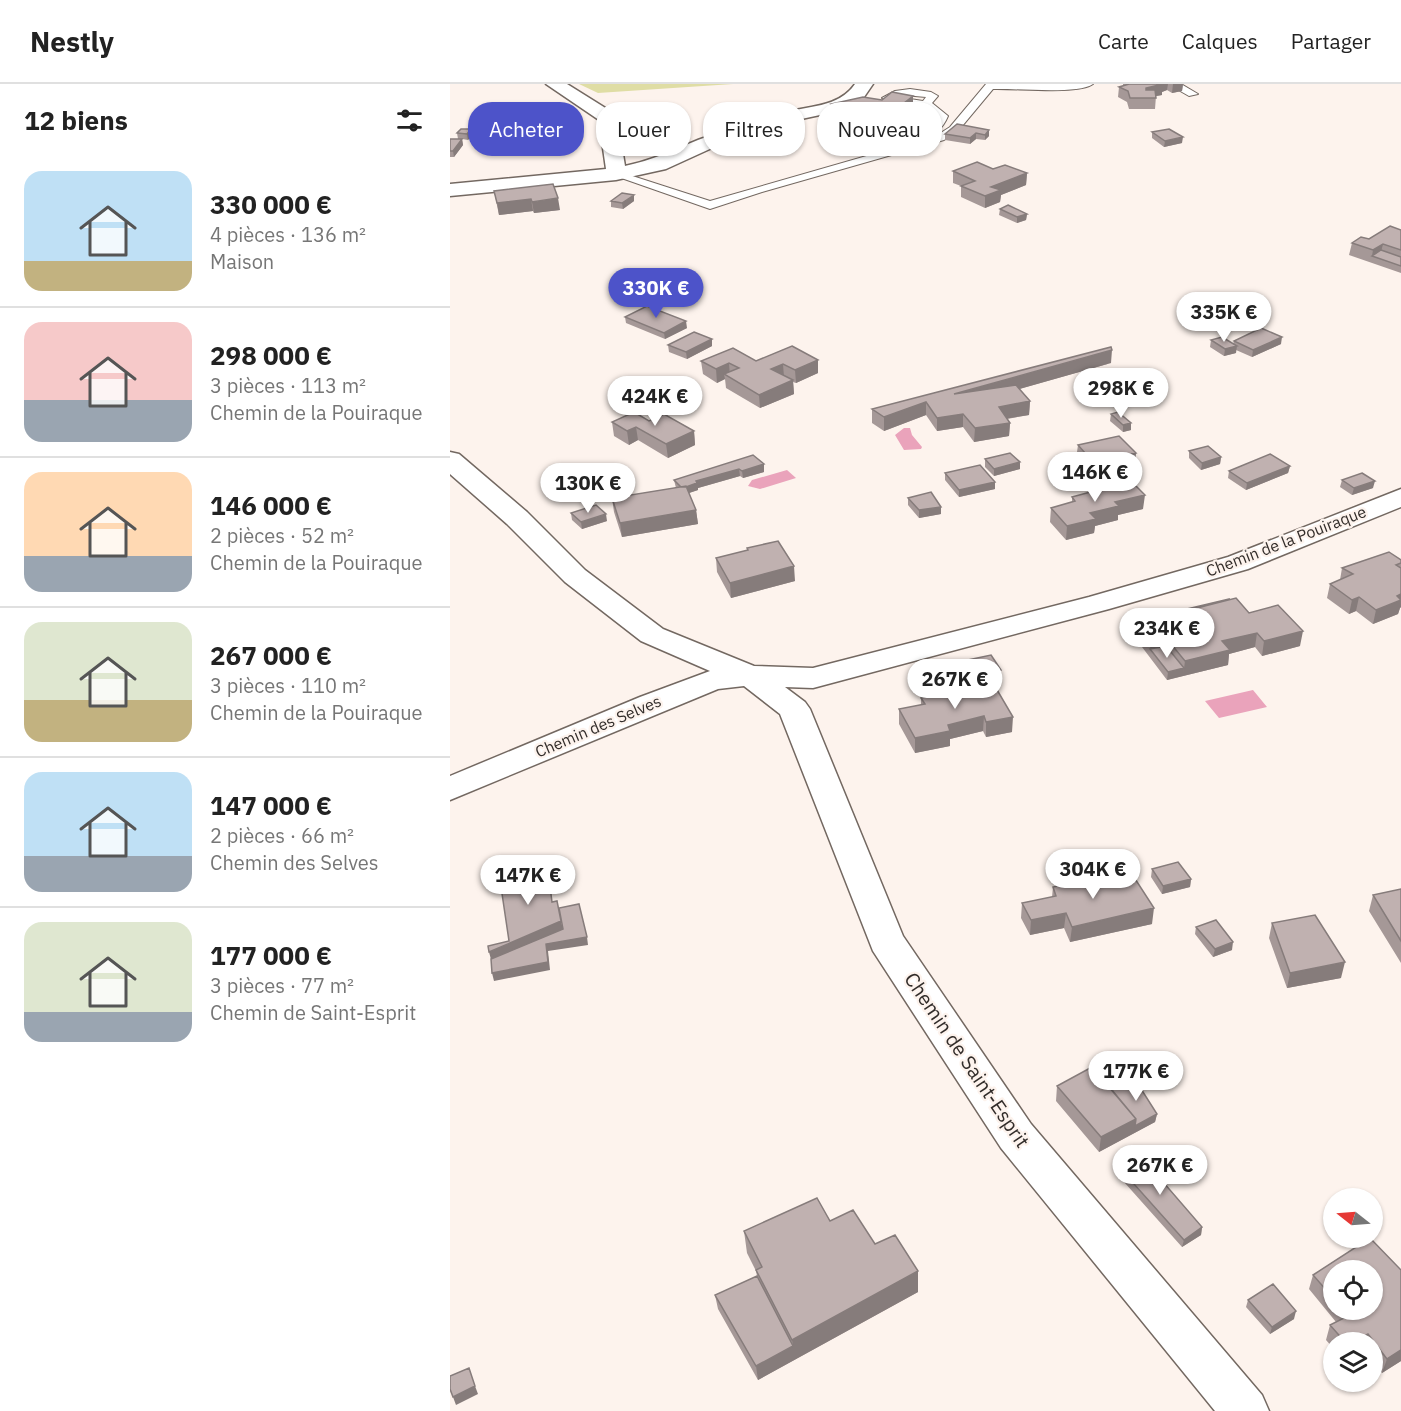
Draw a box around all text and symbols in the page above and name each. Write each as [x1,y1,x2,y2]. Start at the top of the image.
text: Nestly [30,23,114,60]
text: Carte [1098,27,1149,55]
text: Calques [1182,27,1258,55]
text: Partager [1291,27,1371,55]
chip: Acheter [468,102,584,156]
chip: Louer [596,102,691,156]
chip: Filtres [703,102,805,156]
chip: Nouveau [817,102,942,156]
text: 12 biens [24,103,128,137]
icon: filters [393,104,426,137]
text: 330 000 € [210,187,332,221]
icon: home [72,195,144,267]
text: 4 pièces · 136 m² [210,221,366,248]
text: Maison [210,248,274,275]
pin: 330K € [607,268,705,319]
text: 330K € [622,274,690,301]
pin: 335K € [1175,292,1273,343]
text: 335K € [1190,298,1258,325]
text: 298 000 € [210,338,332,372]
icon: home [72,346,144,418]
pin: 298K € [1072,368,1170,419]
text: 3 pièces · 113 m² [210,372,366,399]
text: 298K € [1087,374,1155,401]
pin: 424K € [606,376,704,427]
text: 424K € [621,382,689,409]
text: Chemin de la Pouiraque [210,399,423,426]
pin: 146K € [1046,452,1144,503]
text: 146K € [1061,458,1129,485]
pin: 130K € [539,463,637,514]
text: 130K € [554,469,622,496]
text: 146 000 € [210,488,332,522]
icon: home [72,496,144,568]
street label: Chemin de la Pouiraque [1203,501,1369,581]
text: 2 pièces · 52 m² [210,522,354,549]
text: Chemin de la Pouiraque [210,549,423,576]
pin: 234K € [1118,608,1216,659]
text: 234K € [1133,614,1201,641]
text: 267 000 € [210,638,332,672]
icon: home [72,646,144,718]
pin: 267K € [906,659,1004,710]
text: 267K € [921,665,989,692]
text: 3 pièces · 110 m² [210,672,366,699]
street label: Chemin des Selves [532,690,664,762]
text: Chemin de la Pouiraque [210,699,423,726]
text: 147 000 € [210,788,332,822]
icon: home [72,796,144,868]
text: 2 pièces · 66 m² [210,822,354,849]
text: Chemin des Selves [210,849,379,876]
pin: 304K € [1044,849,1142,900]
pin: 147K € [479,855,577,906]
text: 304K € [1059,855,1127,882]
text: 147K € [494,861,562,888]
text: 177 000 € [210,938,332,972]
icon: home [72,946,144,1018]
street label: Chemin de Saint-Esprit [899,967,1036,1153]
text: 3 pièces · 77 m² [210,972,354,999]
text: Chemin de Saint-Esprit [210,999,416,1026]
pin: 177K € [1087,1051,1185,1102]
text: 177K € [1102,1057,1170,1084]
pin: 267K € [1111,1145,1209,1196]
text: 267K € [1126,1151,1194,1178]
north arrow [1323,1188,1383,1248]
map controls [1323,1188,1383,1392]
button: locate [1323,1260,1383,1320]
button: layers [1323,1332,1383,1392]

